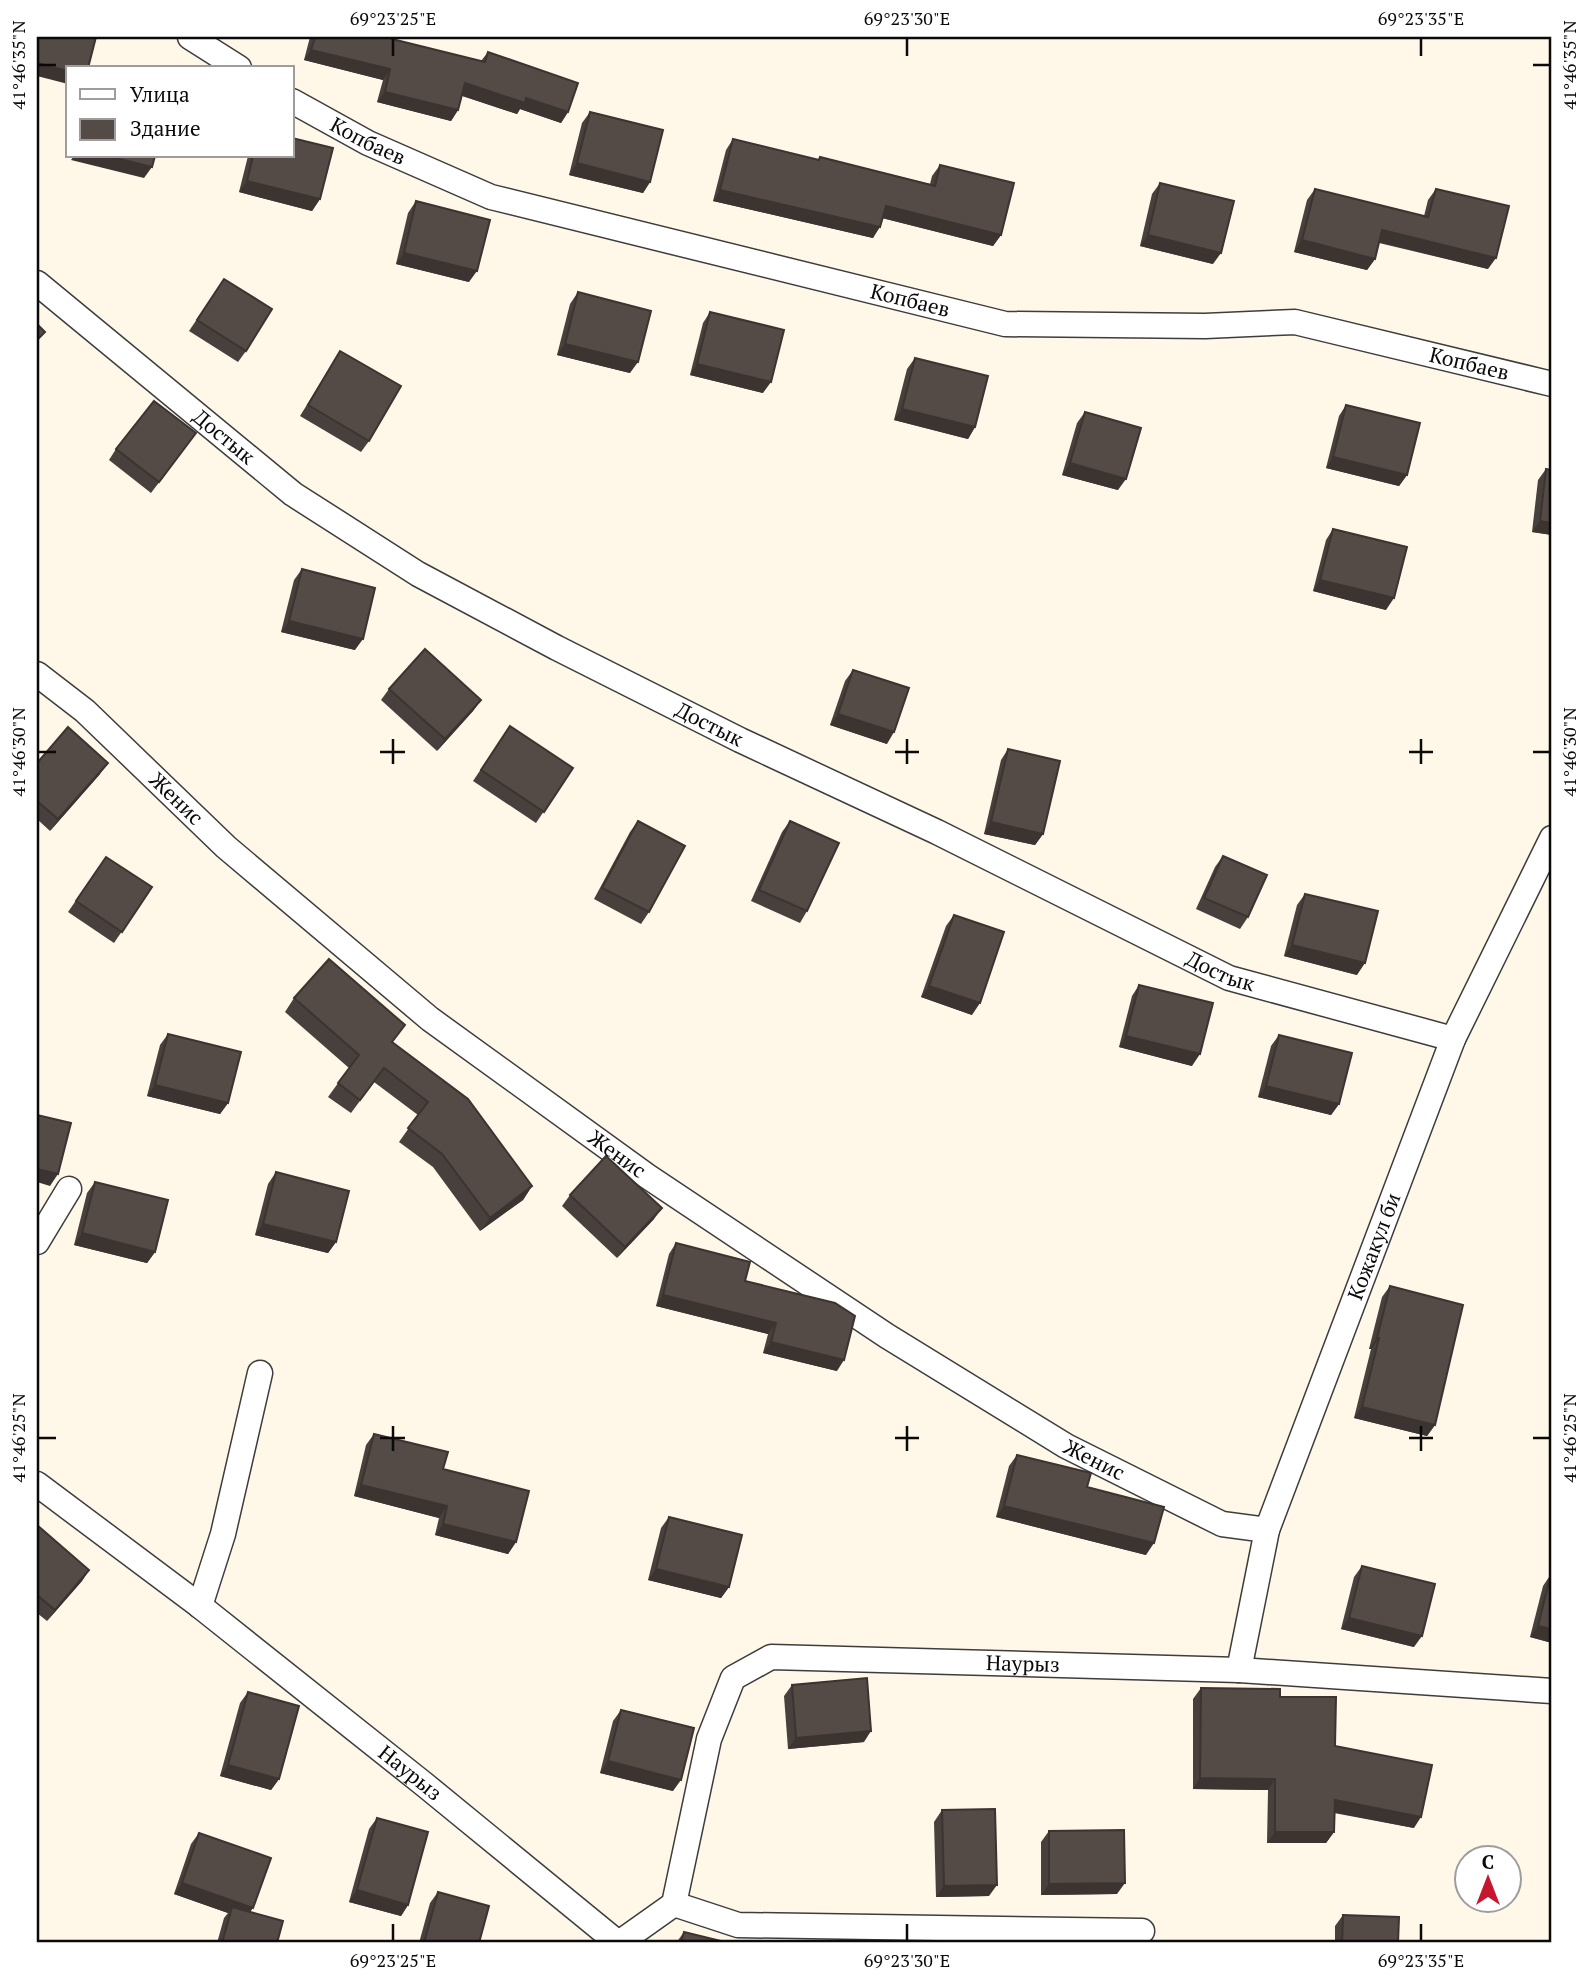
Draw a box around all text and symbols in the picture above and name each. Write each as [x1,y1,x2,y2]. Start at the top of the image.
text: 69°23'25"E [350,6,436,30]
text: 69°23'30"E [864,6,950,30]
text: 69°23'35"E [1378,6,1464,30]
text: 41°46'35"N [6,20,30,110]
text: 41°46'35"N [1557,20,1581,110]
legend [66,66,294,158]
text: Улица [130,80,190,108]
street label: Копбаев [326,110,410,171]
text: Здание [130,114,201,142]
street label: Копбаев [868,276,953,323]
street label: Копбаев [1427,340,1512,386]
street label: Достык [187,402,262,470]
street label: Достык [671,695,749,753]
text: 41°46'30"N [6,707,30,797]
text: 41°46'30"N [1557,707,1581,797]
street label: Женис [143,765,210,831]
street label: Достык [1181,944,1259,998]
street label: Женис [583,1123,652,1184]
street label: Кожакул би [1341,1189,1407,1304]
text: 41°46'25"N [6,1393,30,1483]
text: 41°46'25"N [1557,1393,1581,1483]
street label: Женис [1059,1432,1130,1486]
street label: Наурыз [985,1648,1060,1678]
street label: Наурыз [373,1738,448,1806]
north arrow [1452,1843,1522,1913]
text: С [1482,1849,1494,1874]
text: 69°23'25"E [350,1948,436,1972]
text: 69°23'30"E [864,1948,950,1972]
text: 69°23'35"E [1378,1948,1464,1972]

